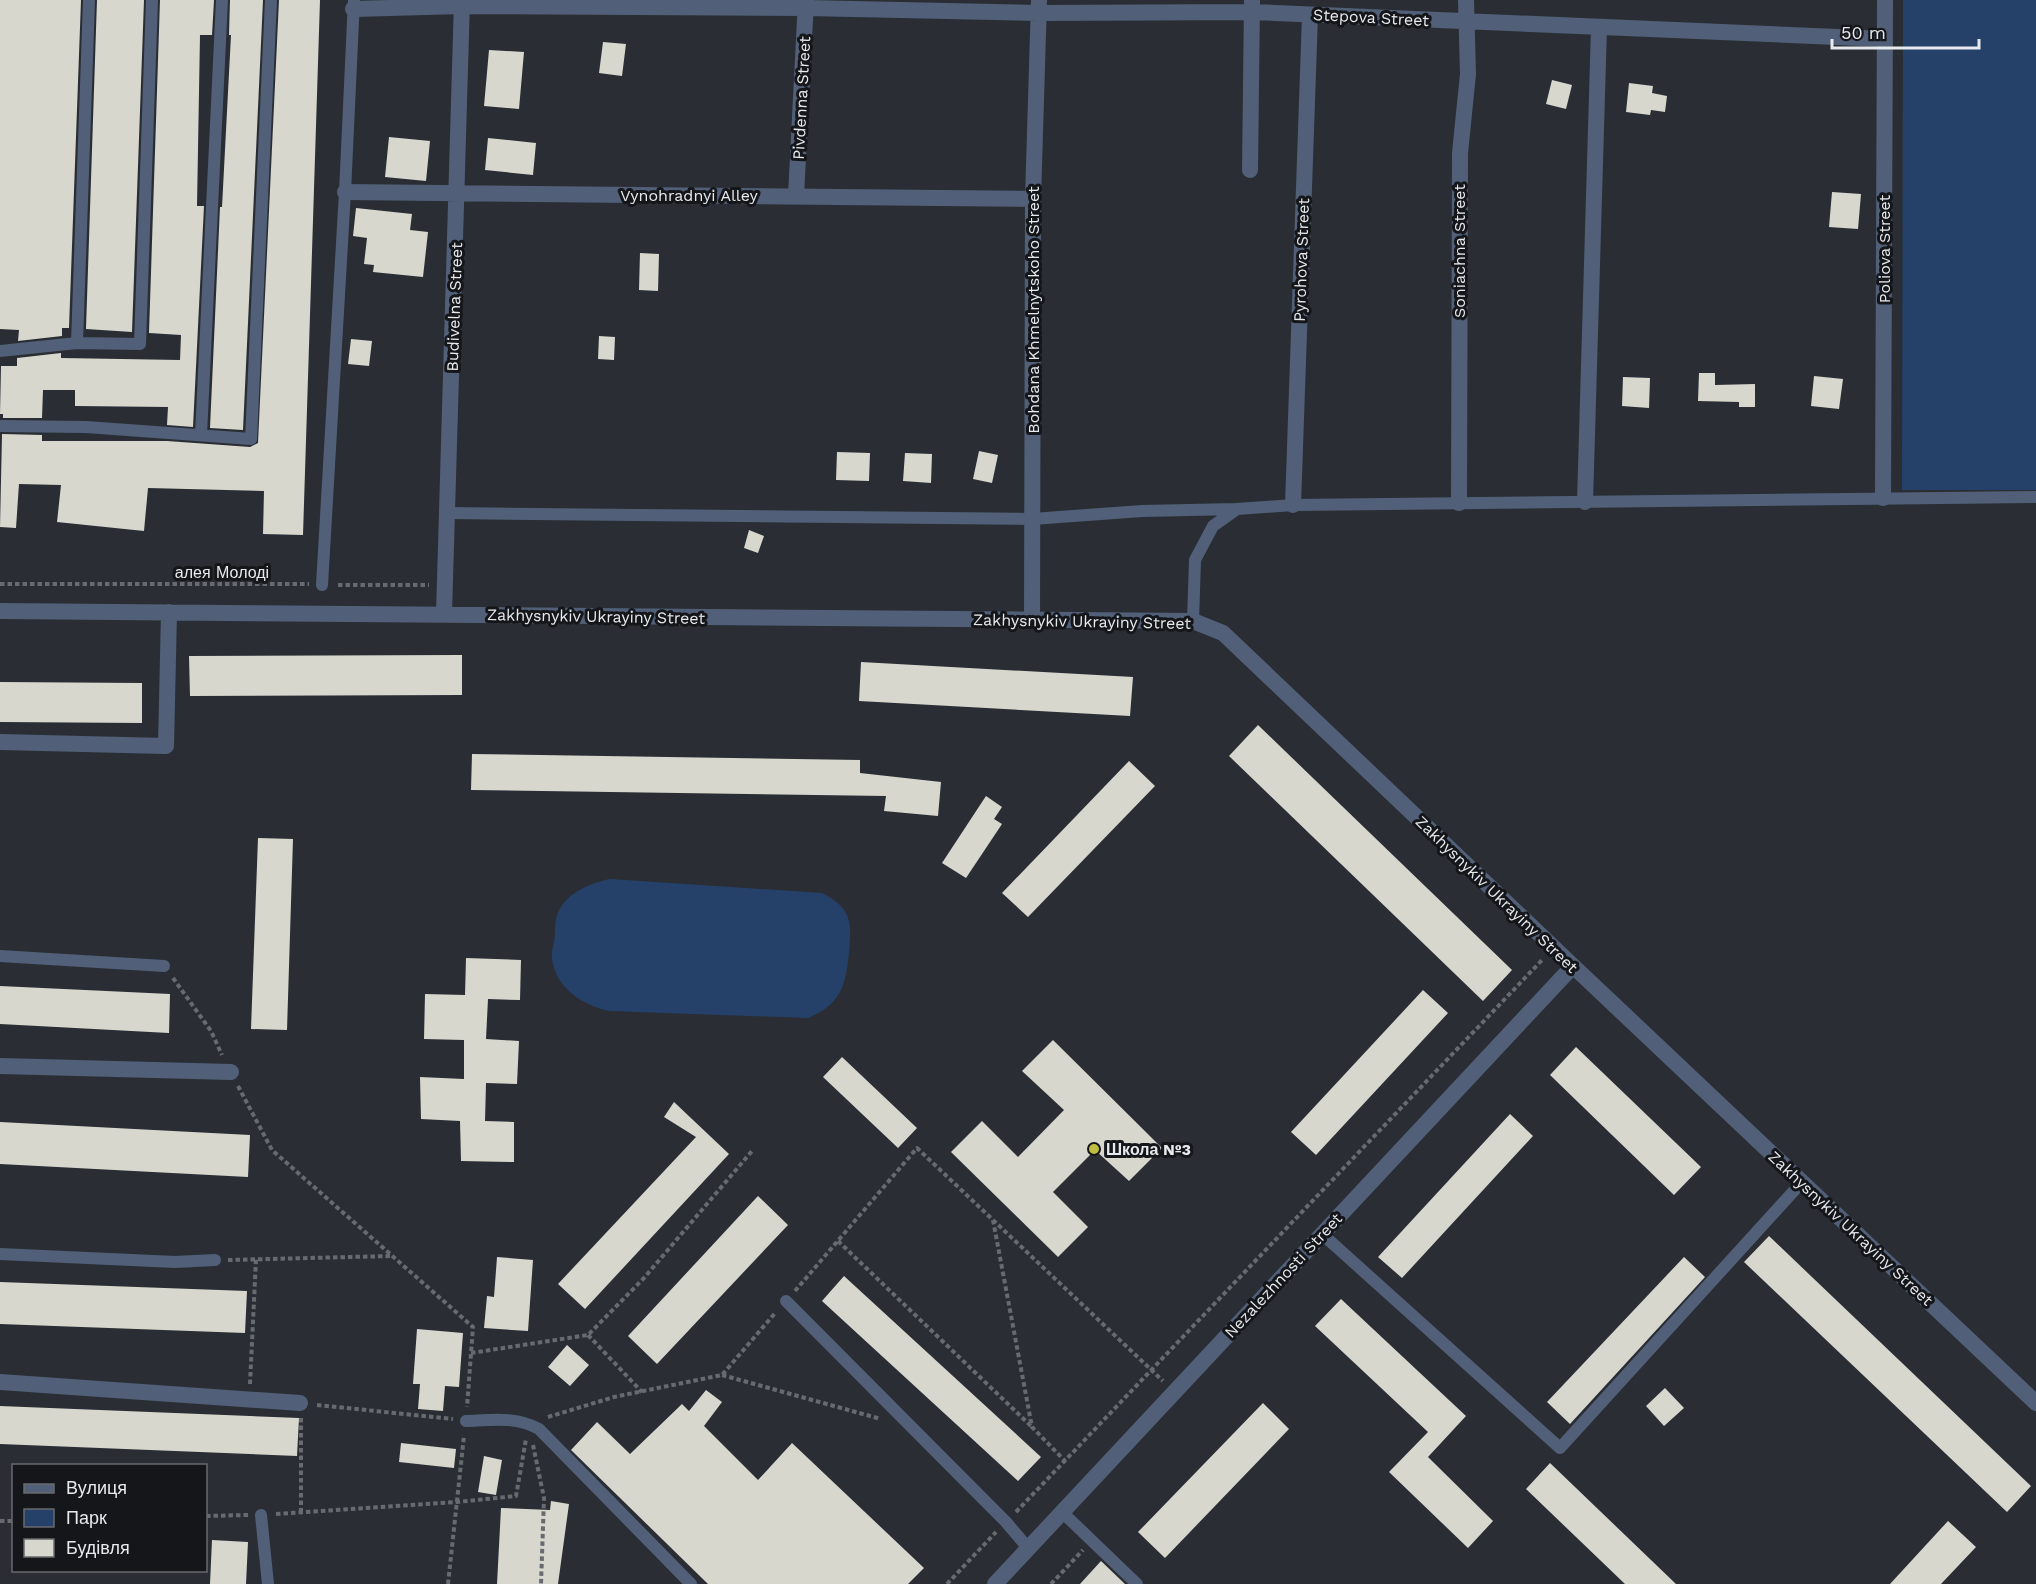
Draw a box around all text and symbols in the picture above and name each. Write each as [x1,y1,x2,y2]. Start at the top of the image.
street label: Stepova Street [1312,5,1430,30]
scale bar [1832,12,1979,50]
text: 50 m [1841,22,1886,43]
street label: Pivdenna Street [789,35,814,160]
street label: Soniachna Street [1450,184,1469,318]
street label: Vynohradnyi Alley [620,186,759,205]
street label: Bohdana Khmelnytskoho Street [1024,186,1043,434]
street label: Poliova Street [1875,195,1894,303]
street label: Pyrohova Street [1290,198,1313,322]
street label: Budivelna Street [443,242,466,372]
street label: алея Молоді [175,563,269,582]
street label: Zakhysnykiv Ukrayiny Street [487,605,705,628]
street label: Zakhysnykiv Ukrayiny Street [973,610,1191,633]
street label: Zakhysnykiv Ukrayiny Street [1412,812,1582,977]
place label: Школа №3 [1106,1140,1191,1159]
marker: Школа №3 [1087,1142,1101,1156]
street label: Zakhysnykiv Ukrayiny Street [1765,1147,1937,1310]
street label: Nezalezhnosti Street [1221,1209,1346,1342]
legend [12,1464,207,1572]
text: Вулиця [66,1477,127,1498]
text: Парк [66,1507,107,1528]
text: Будівля [66,1537,130,1558]

